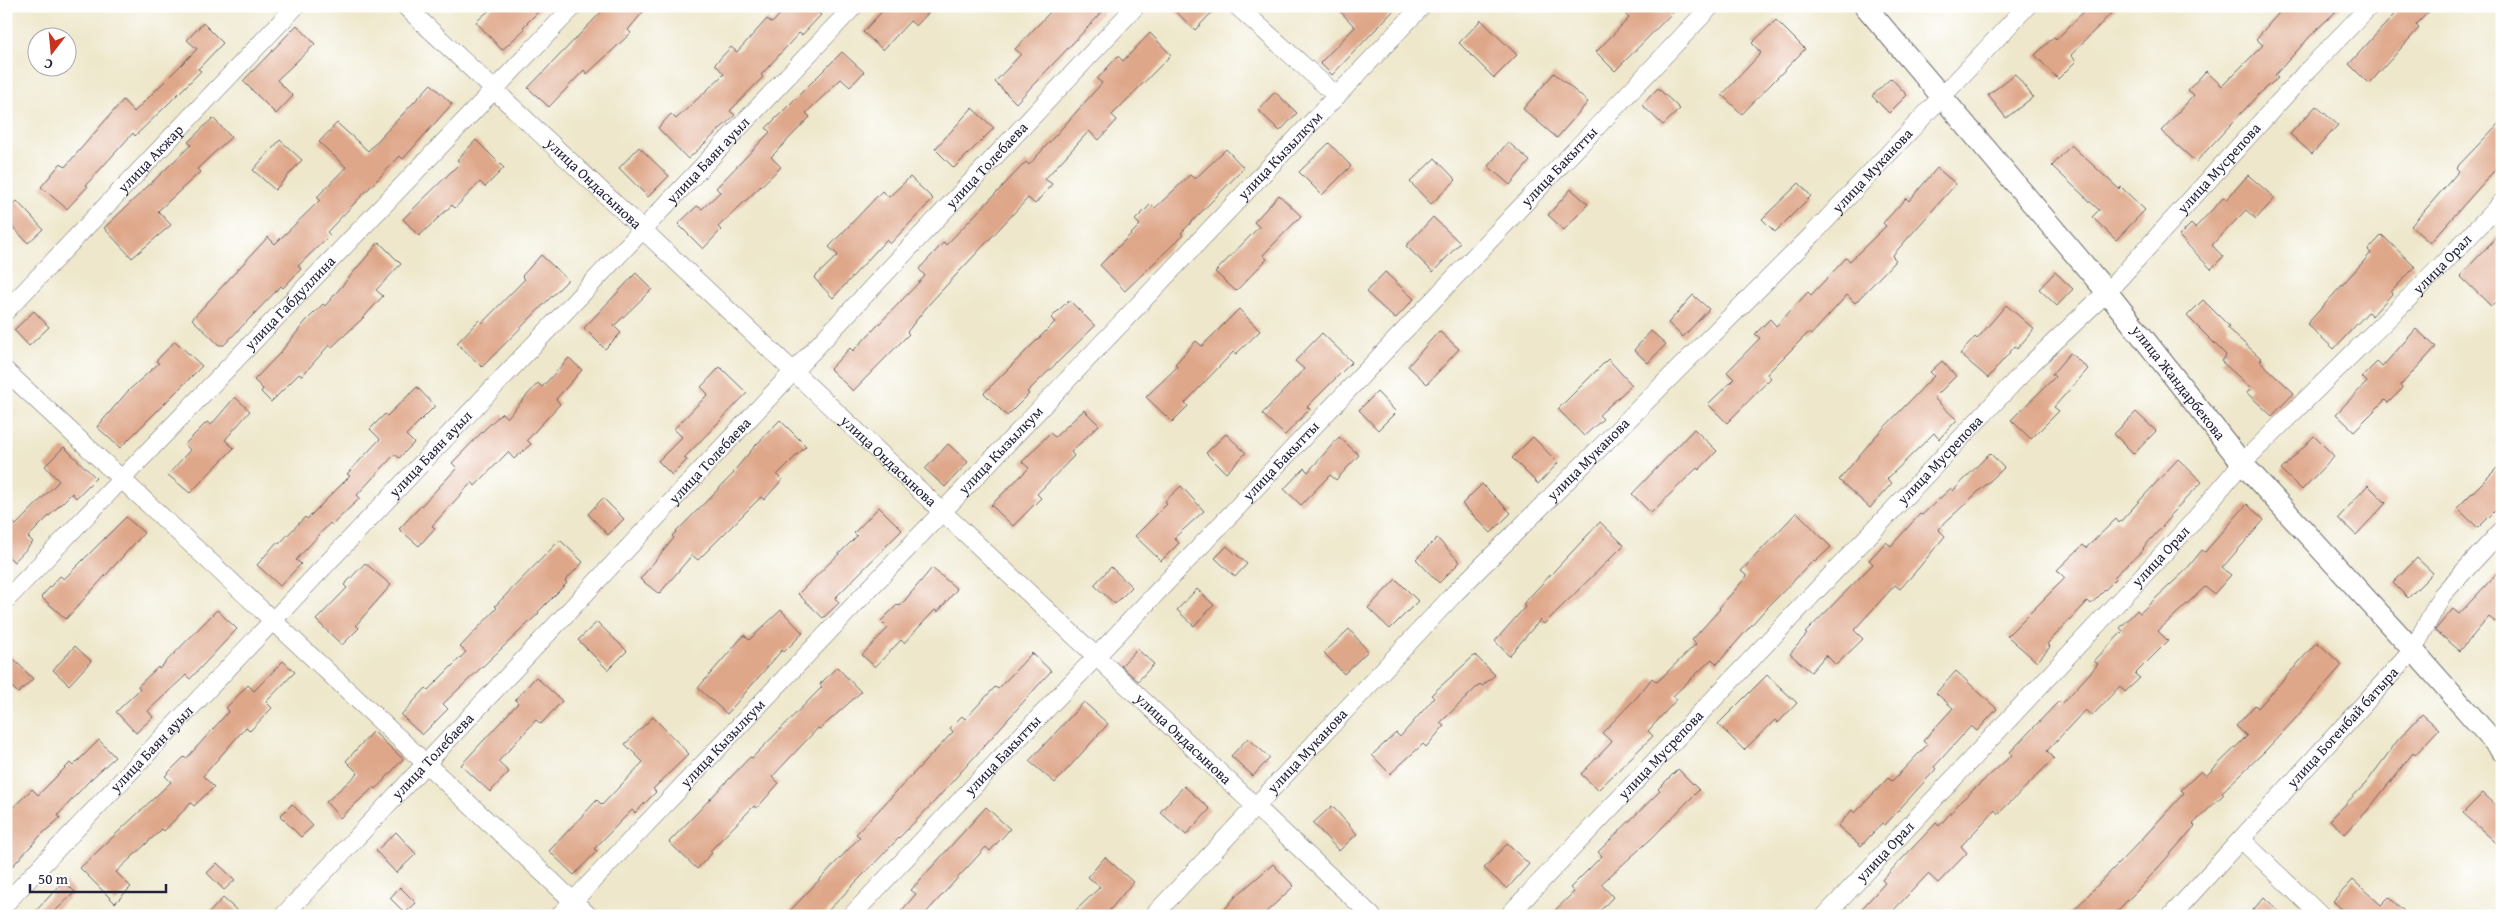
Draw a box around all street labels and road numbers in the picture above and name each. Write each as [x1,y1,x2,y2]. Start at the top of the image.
street label: улица Кызылкум [1232,106,1327,205]
street label: улица Баян ауыл [661,112,754,209]
street label: улица Толебаева [940,116,1033,214]
street label: улица Мусрепова [2171,117,2266,219]
street label: улица Акжар [112,120,188,198]
street label: улица Бакытты [1515,121,1602,212]
street label: улица Муканова [1826,123,1918,218]
street label: улица Ондасынова [541,132,647,234]
street label: улица Орал [2407,229,2476,299]
street label: улица Габдуллина [239,250,340,355]
street label: улица Жандарбекова [2126,320,2231,445]
street label: улица Кызылкум [953,401,1048,500]
street label: улица Баян ауыл [383,405,477,502]
street label: улица Ондасынова [835,410,942,512]
street label: улица Мусрепова [1891,410,1988,510]
street label: улица Толебаева [663,412,756,509]
street label: улица Муканова [1541,412,1635,506]
street label: улица Бакытты [1237,416,1324,506]
street label: улица Орал [2126,521,2194,592]
street label: улица Богенбай батыра [2281,661,2403,793]
street label: улица Ондасынова [1130,687,1237,789]
street label: улица Кызылкум [675,694,770,793]
street label: улица Баян ауыл [104,700,198,797]
street label: улица Муканова [1261,703,1352,798]
street label: улица Мусрепова [1612,705,1708,804]
street label: улица Толебаева [386,707,479,805]
street label: улица Бакытты [959,710,1046,800]
street label: улица Орал [1850,816,1918,887]

